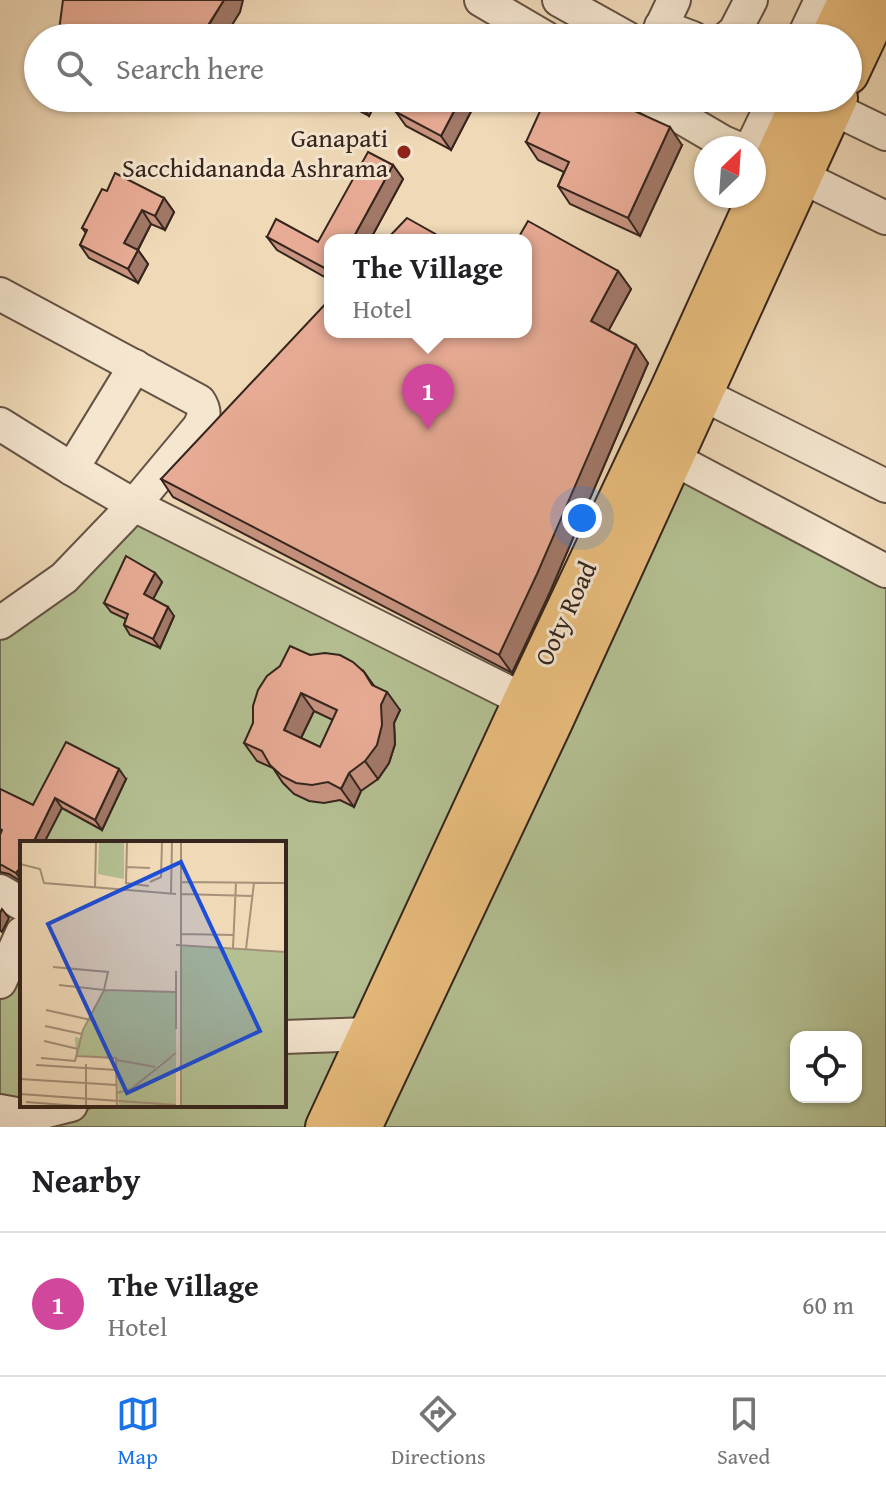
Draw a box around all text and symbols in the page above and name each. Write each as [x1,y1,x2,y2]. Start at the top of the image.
search box [24,24,862,112]
icon: search [52,46,96,90]
text: Search here [116,46,264,90]
place label: Ganapati Sacchidananda Ashrama [122,118,389,187]
north arrow [694,136,766,208]
marker: Ganapati Sacchidananda Ashrama [395,143,413,161]
popup [324,234,532,338]
text: The Village [353,245,503,289]
text: Hotel [353,289,412,328]
pin: 1 [402,364,454,430]
your location [562,498,602,538]
street label: Ooty Road [524,554,606,672]
inset map [20,841,286,1107]
map controls [790,1031,862,1103]
button: locate [790,1031,862,1103]
text: Nearby [32,1155,141,1204]
text: The Village [108,1263,259,1307]
text: 1 [51,1285,65,1324]
text: 60 m [802,1285,854,1324]
text: Hotel [108,1307,167,1346]
tab: Map [116,1392,160,1472]
tab: Directions [391,1392,486,1472]
tab: Saved [717,1392,770,1472]

